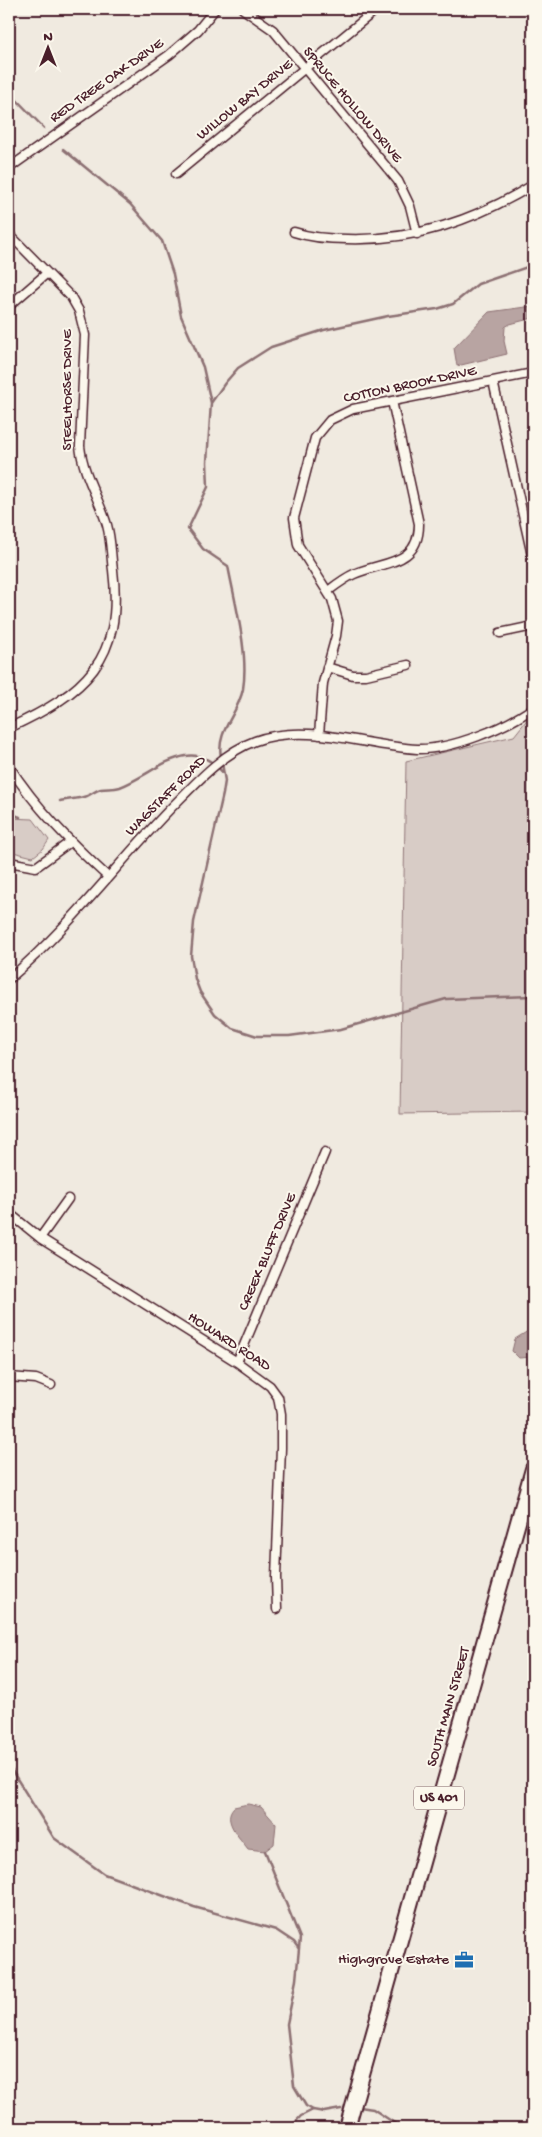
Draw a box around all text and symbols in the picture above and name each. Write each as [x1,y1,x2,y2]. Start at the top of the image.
north arrow [22,22,72,72]
text: N [43,29,53,46]
street label: RED TREE OAK DRIVE [47,35,168,127]
street label: SPRUCE HOLLOW DRIVE [298,43,406,167]
street label: WILLOW BAY DRIVE [193,55,297,144]
street label: STEELHORSE DRIVE [59,329,77,451]
street label: COTTON BROOK DRIVE [342,362,479,408]
street label: WAGSTAFF ROAD [122,752,210,840]
street label: CREEK BLUFF DRIVE [235,1190,301,1314]
street label: HOWARD ROAD [184,1308,274,1376]
street label: SOUTH MAIN STREET [423,1644,475,1769]
road number: US 401 [414,1786,464,1810]
office icon: Highgrove Estate [453,1949,475,1971]
place label: Highgrove Estate [338,1951,449,1969]

